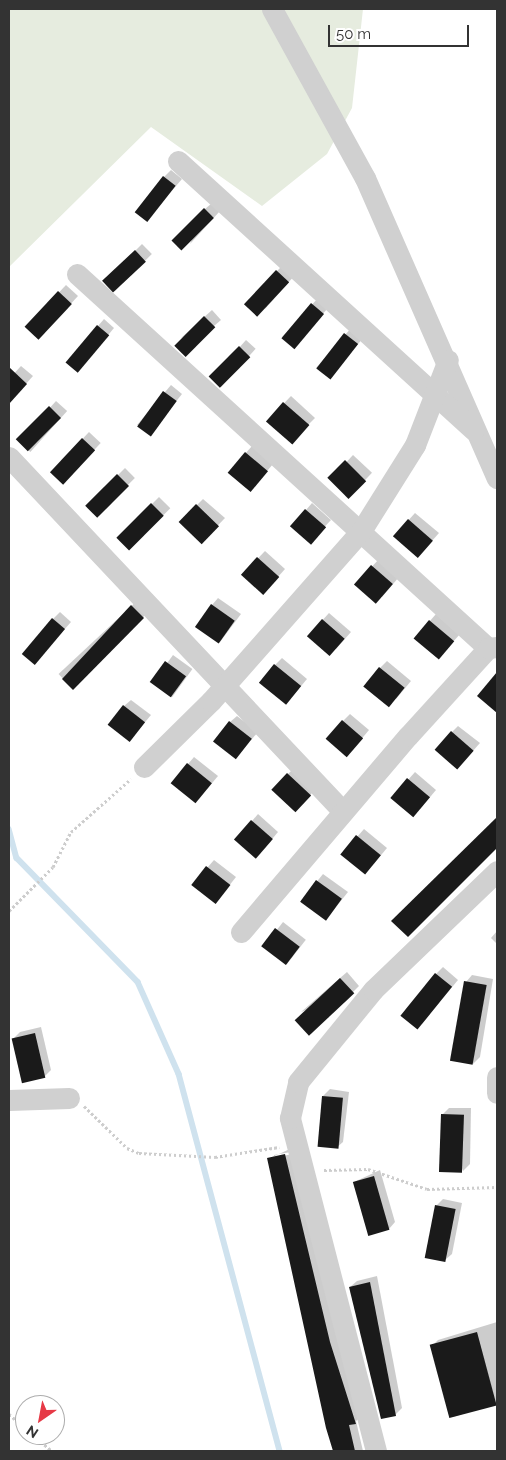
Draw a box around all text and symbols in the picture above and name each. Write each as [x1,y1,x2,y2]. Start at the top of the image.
scale bar [331,15,472,47]
text: 50 m [336,25,371,43]
north arrow [15,1395,65,1445]
text: N [24,1422,41,1441]

